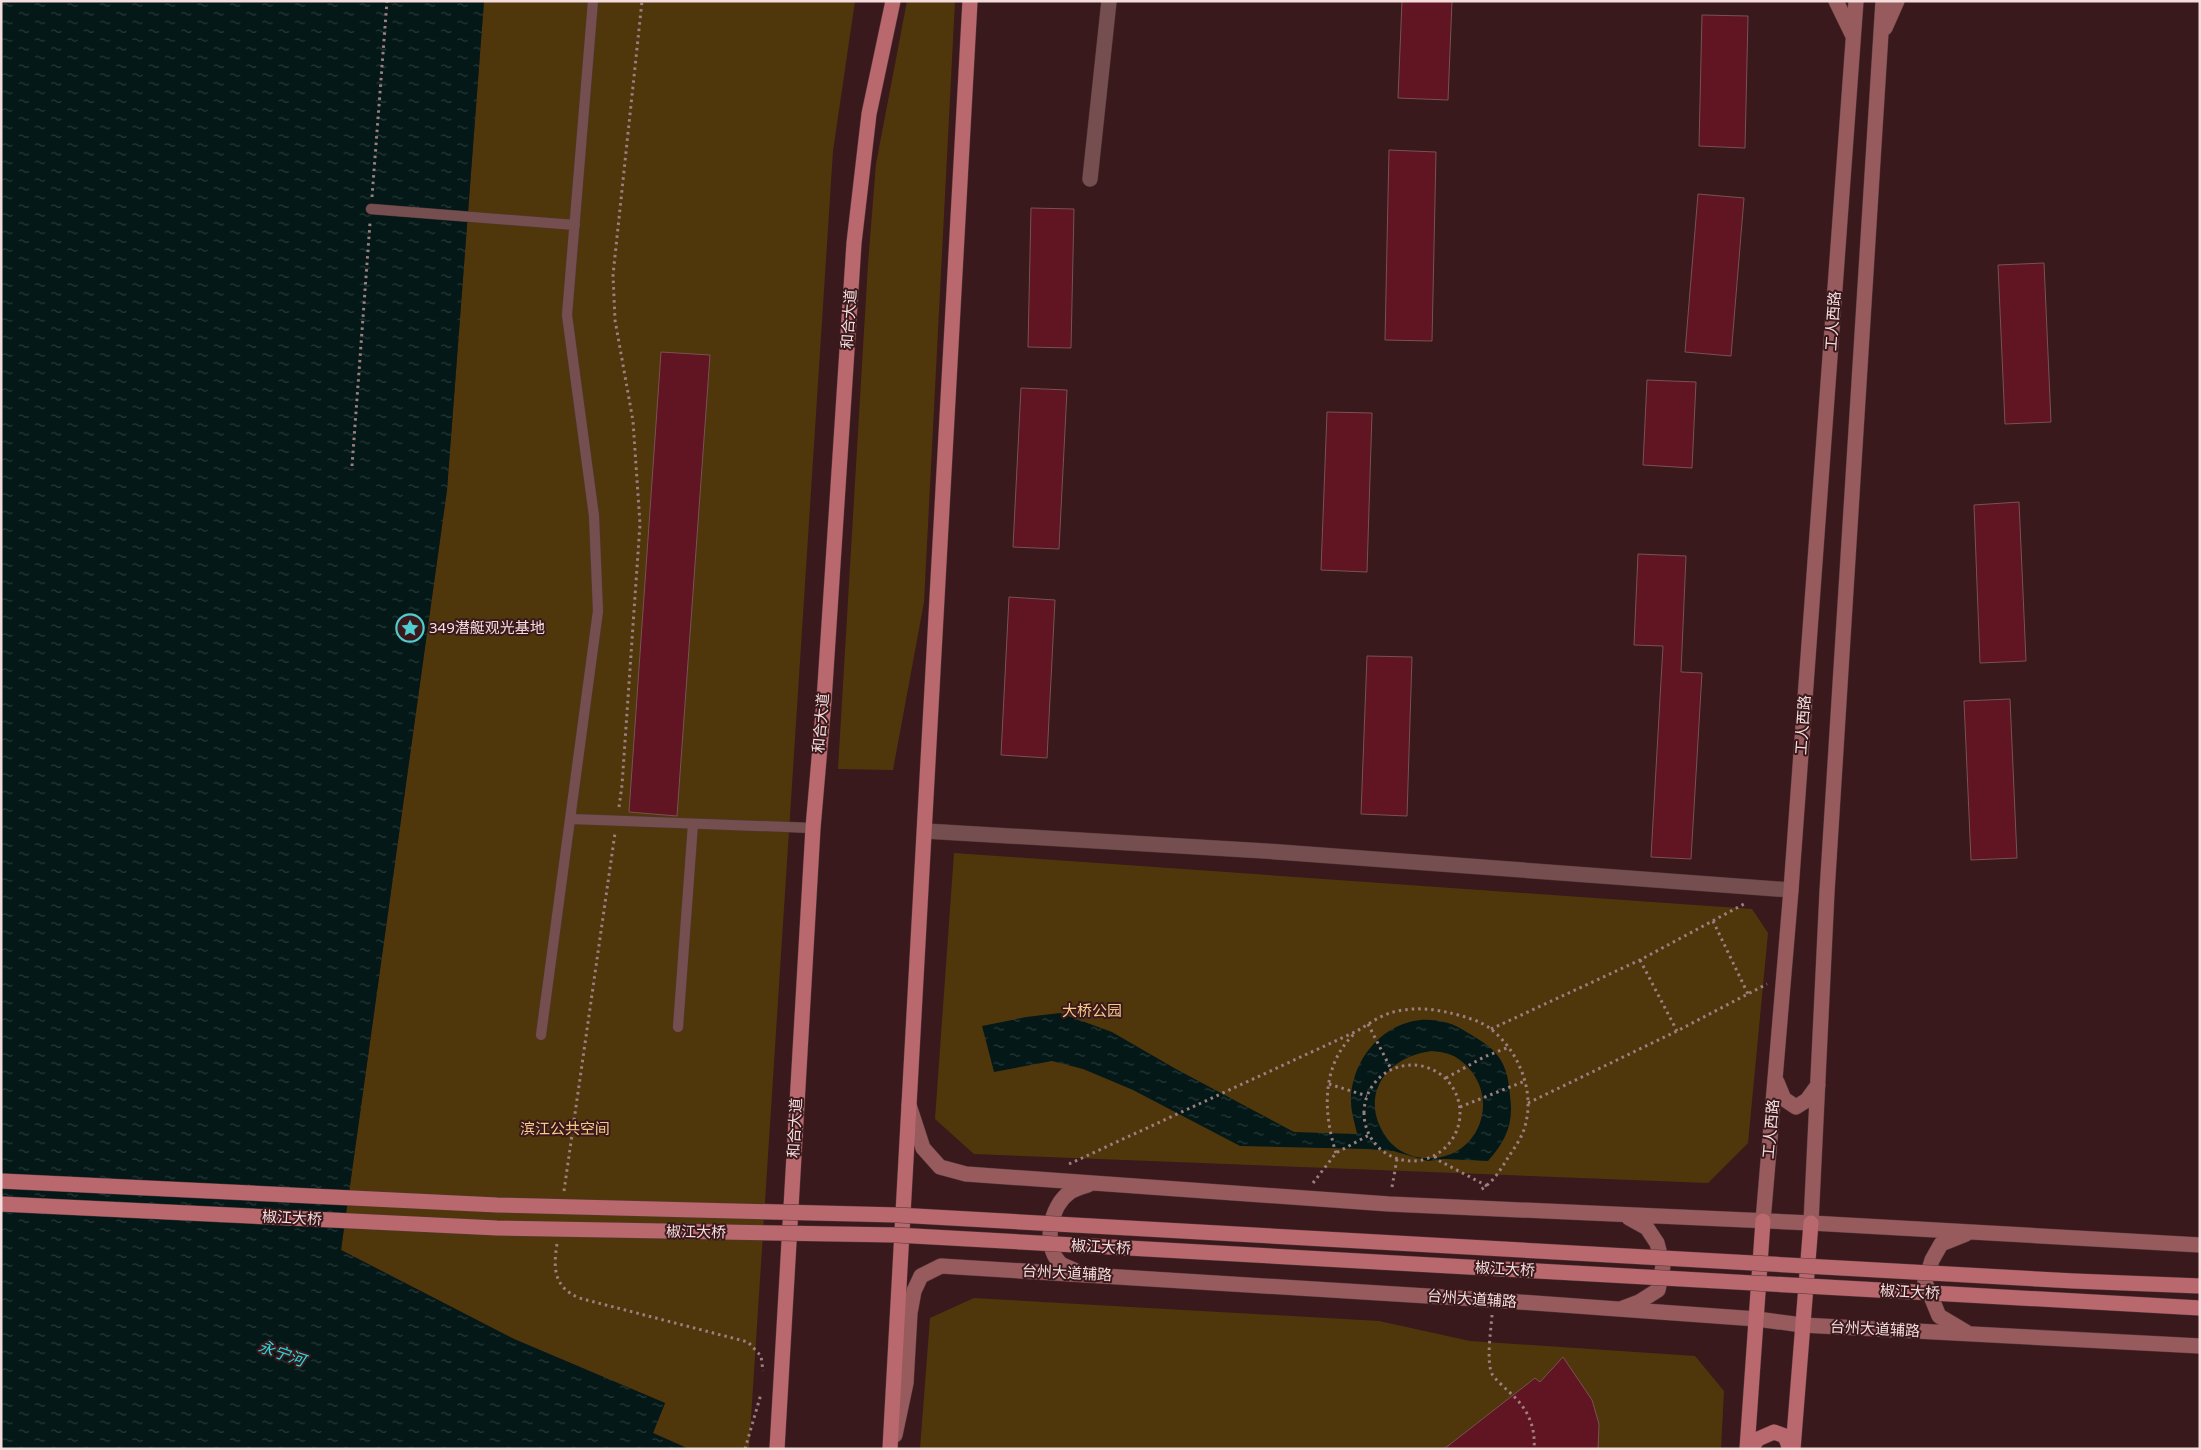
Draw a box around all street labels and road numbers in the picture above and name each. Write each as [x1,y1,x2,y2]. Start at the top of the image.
street label: 和合大道 [836,288,860,350]
street label: 工人西路 [1820,290,1844,352]
street label: 和合大道 [807,692,833,754]
street label: 工人西路 [1790,694,1814,756]
street label: 和合大道 [782,1097,806,1158]
street label: 工人西路 [1757,1098,1783,1160]
street label: 椒江大桥 [262,1205,323,1229]
street label: 椒江大桥 [666,1220,726,1242]
street label: 椒江大桥 [1071,1234,1132,1258]
street label: 椒江大桥 [1475,1256,1536,1280]
street label: 台州大道辅路 [1022,1260,1113,1284]
street label: 椒江大桥 [1880,1279,1941,1303]
street label: 台州大道辅路 [1426,1285,1518,1311]
street label: 台州大道辅路 [1830,1316,1921,1340]

